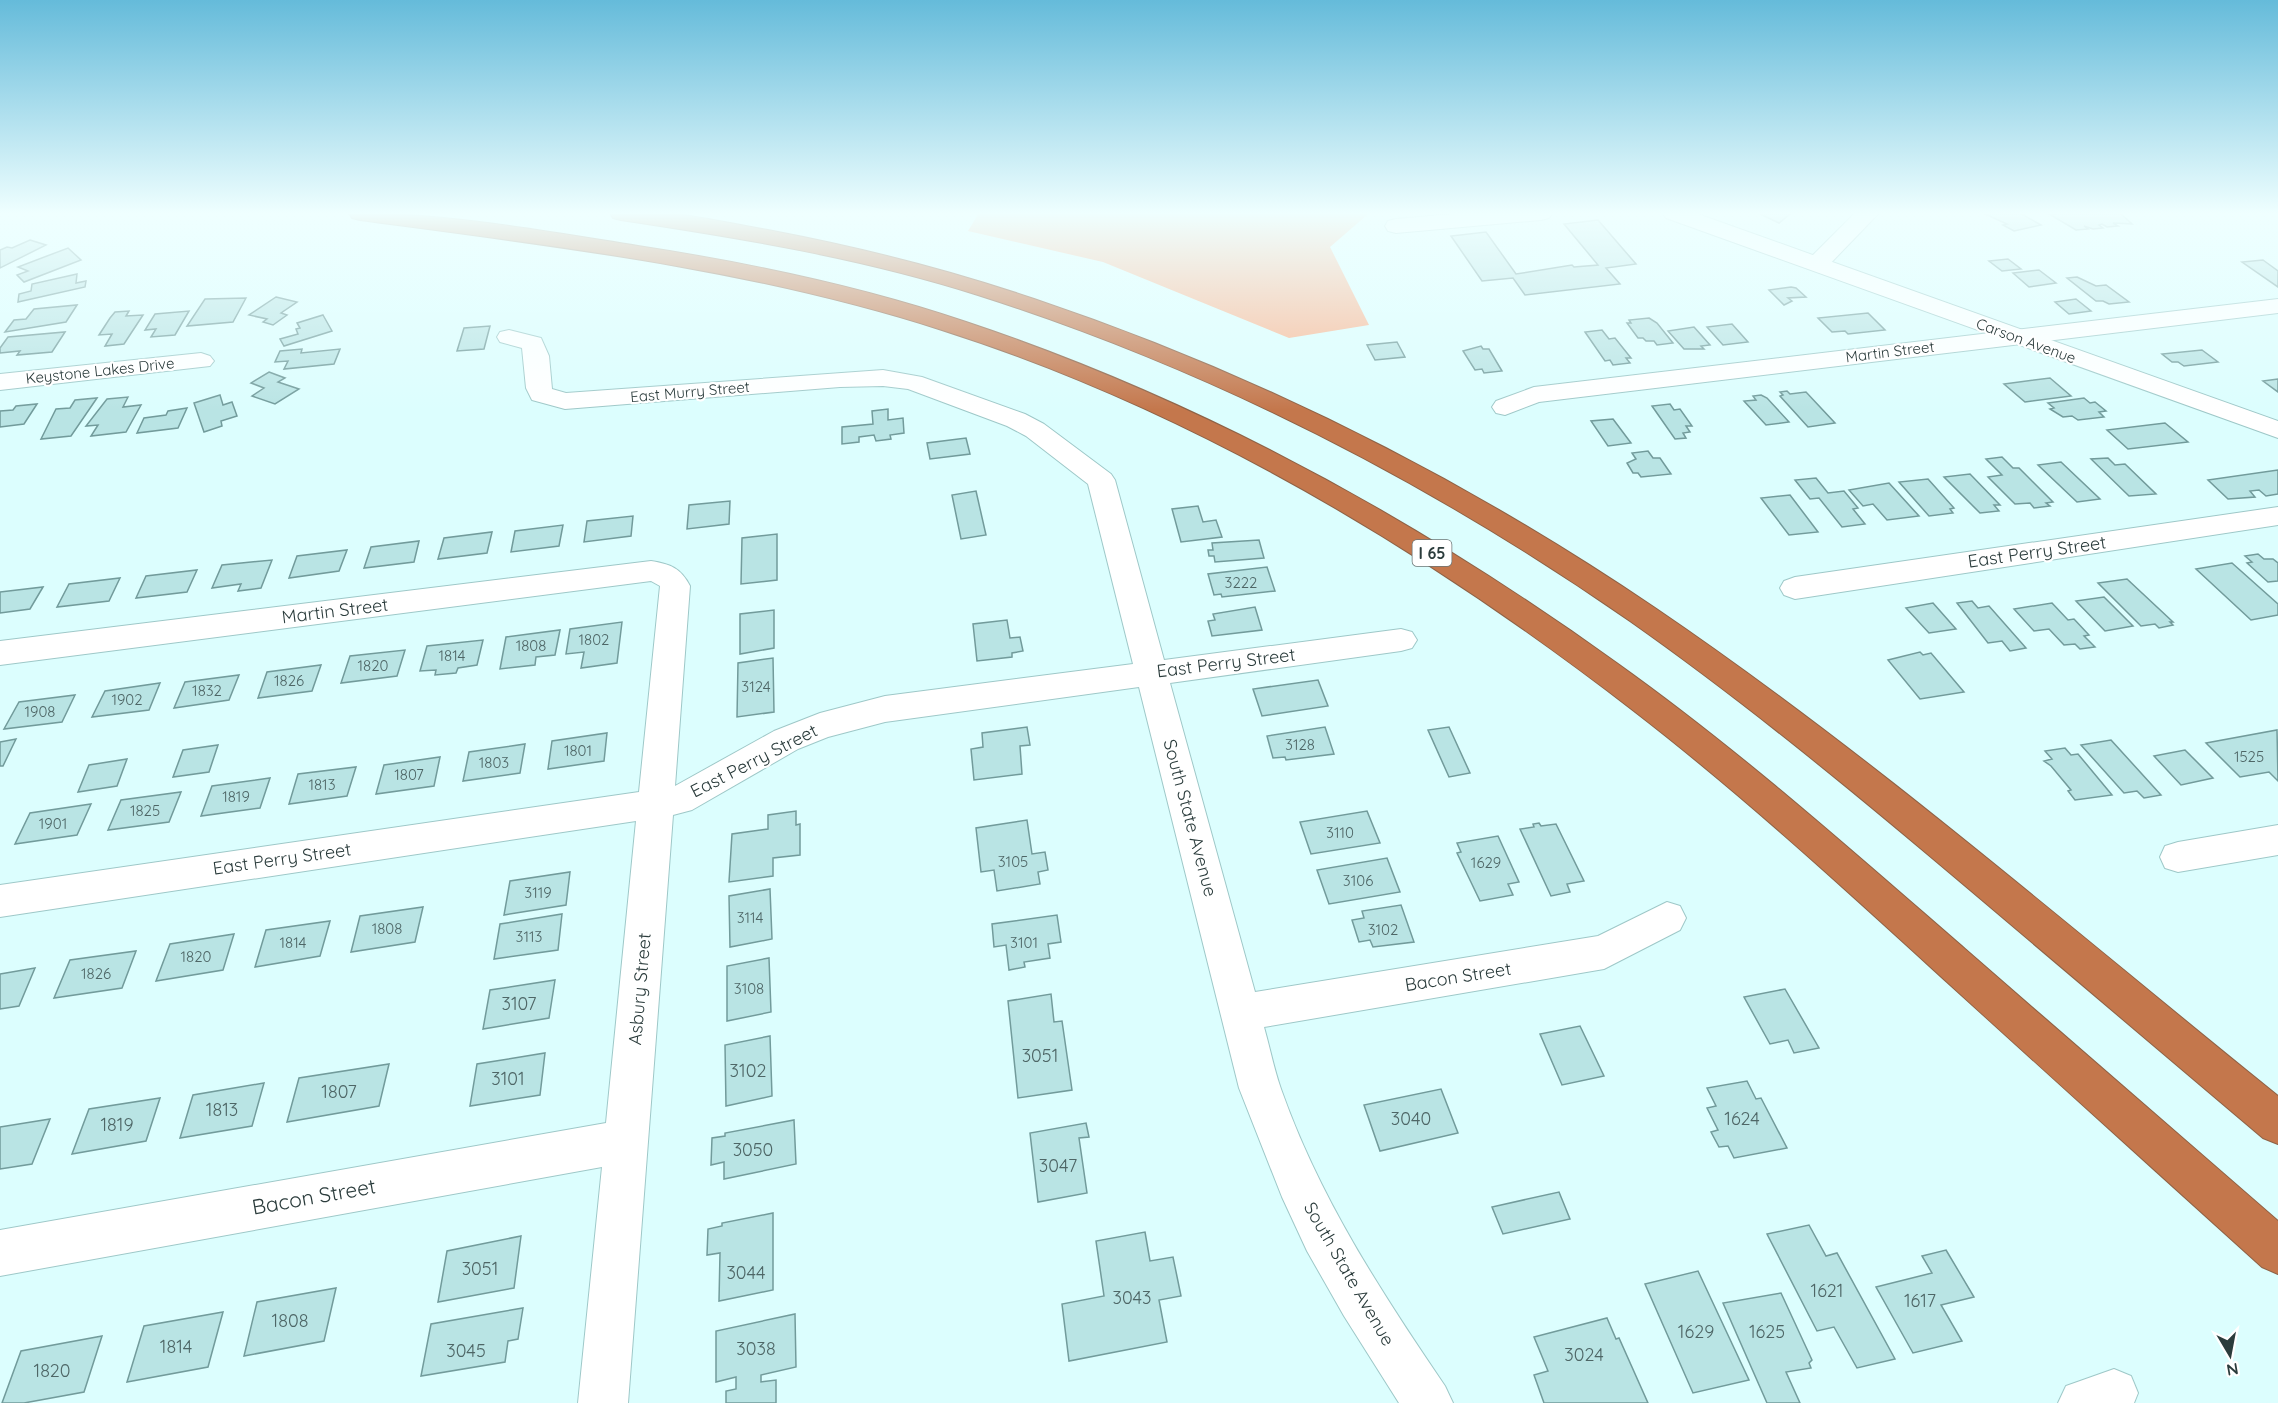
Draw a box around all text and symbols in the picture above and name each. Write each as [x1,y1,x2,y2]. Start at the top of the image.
street label: Carson Avenue [1974,314,2079,367]
street label: Martin Street [1844,337,1935,366]
street label: Keystone Lakes Drive [25,353,175,388]
street label: East Murry Street [629,377,751,406]
street label: East Perry Street [1966,530,2108,573]
road number: I 65 [1412,540,1452,566]
house number: 3222 [1225,573,1257,592]
street label: Martin Street [280,593,390,628]
house number: 1802 [579,630,609,649]
house number: 1808 [516,636,546,655]
street label: East Perry Street [1155,643,1297,682]
house number: 1814 [439,646,466,665]
house number: 1820 [358,656,389,675]
house number: 1826 [274,671,304,690]
house number: 3124 [741,677,771,696]
house number: 1832 [192,681,222,700]
house number: 1902 [111,690,143,709]
house number: 1908 [25,702,55,721]
street label: East Perry Street [686,719,821,802]
house number: 3128 [1285,735,1315,754]
street label: South State Avenue [1158,737,1223,899]
house number: 1801 [564,741,592,760]
house number: 1525 [2234,747,2264,766]
house number: 1803 [479,753,509,772]
house number: 1807 [394,765,424,784]
house number: 1813 [308,775,336,794]
house number: 1819 [222,787,250,806]
house number: 1825 [130,801,160,820]
house number: 1901 [39,814,67,833]
house number: 3110 [1326,823,1354,842]
street label: East Perry Street [211,837,353,880]
house number: 3105 [998,852,1028,871]
house number: 1629 [1471,853,1501,872]
house number: 3106 [1343,871,1373,890]
house number: 3119 [524,883,552,902]
house number: 3114 [737,908,763,927]
house number: 1808 [372,919,402,938]
house number: 3102 [1368,920,1398,939]
house number: 3113 [516,927,543,946]
street label: Asbury Street [623,932,656,1046]
house number: 1814 [280,933,307,952]
house number: 3101 [1010,933,1038,952]
house number: 1820 [181,947,212,966]
street label: Bacon Street [1403,957,1513,996]
house number: 1826 [81,964,111,983]
house number: 3108 [734,979,764,998]
house number: 3107 [501,992,537,1015]
house number: 3051 [1022,1044,1058,1067]
house number: 3102 [730,1059,766,1082]
house number: 3101 [491,1067,525,1090]
house number: 1807 [321,1080,357,1103]
house number: 1813 [206,1098,238,1121]
house number: 3040 [1391,1107,1431,1130]
house number: 1624 [1724,1107,1760,1130]
house number: 1819 [100,1113,134,1136]
house number: 3050 [733,1138,773,1161]
house number: 3047 [1039,1154,1077,1177]
street label: Bacon Street [250,1172,378,1220]
street label: South State Avenue [1299,1198,1400,1350]
house number: 3051 [462,1257,498,1280]
house number: 3044 [726,1261,766,1284]
house number: 1621 [1811,1279,1843,1302]
house number: 3043 [1112,1286,1152,1309]
house number: 1617 [1904,1289,1936,1312]
house number: 1808 [272,1309,308,1332]
house number: 1629 [1678,1320,1714,1343]
house number: 1625 [1749,1320,1785,1343]
north arrow [2200,1325,2260,1385]
house number: 1814 [160,1335,192,1358]
house number: 3038 [736,1337,776,1360]
house number: 3045 [446,1339,486,1362]
house number: 3024 [1564,1343,1604,1366]
house number: 1820 [33,1359,71,1382]
text: N [2225,1359,2240,1381]

